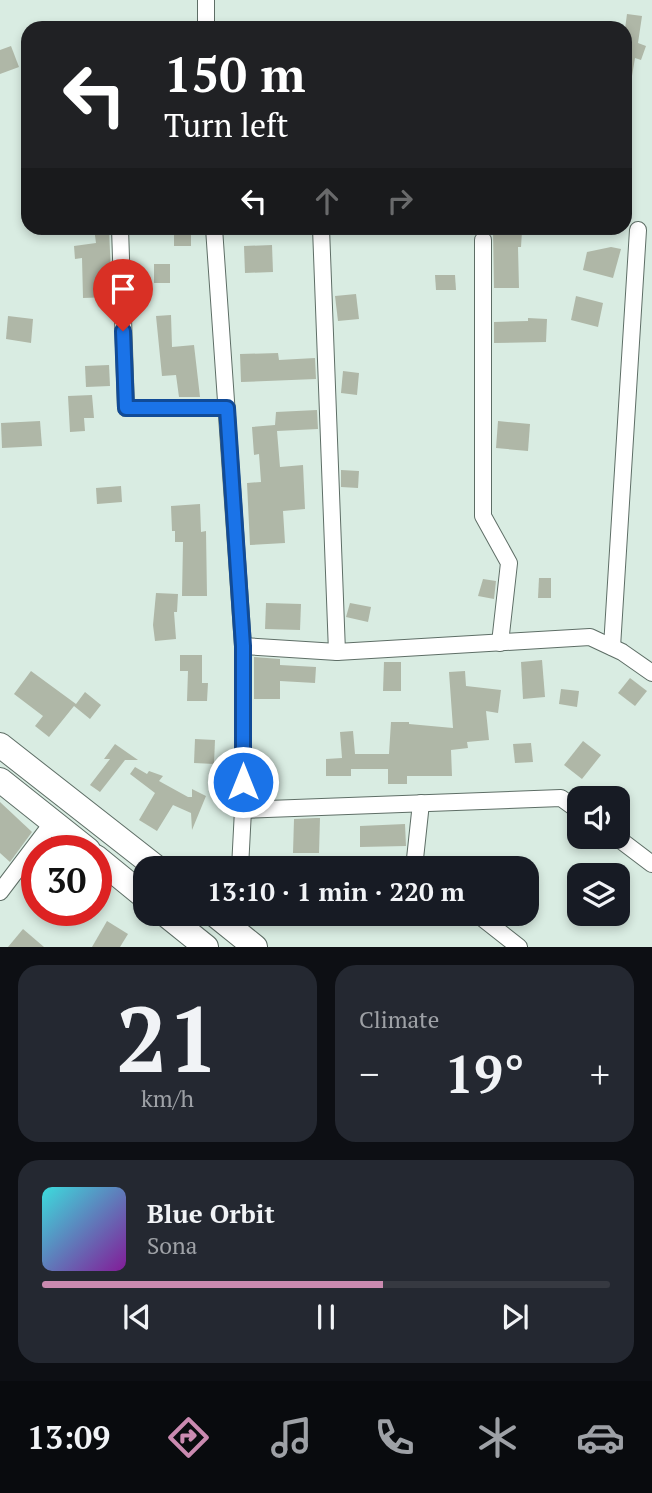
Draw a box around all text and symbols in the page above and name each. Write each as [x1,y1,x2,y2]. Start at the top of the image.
text: 150 m [164,41,306,106]
icon: left [49,49,140,140]
text: Turn left [164,104,288,146]
icon: left [235,182,273,220]
icon: ahead [308,182,346,220]
icon: right [381,182,419,220]
pin [93,259,153,331]
icon: arrive [104,270,142,308]
position arrow [206,745,280,819]
map controls [567,786,630,926]
button: sound [567,786,630,849]
speed limit sign: 30 [21,835,112,926]
button: layers [567,863,630,926]
text: 13:10 · 1 min · 220 m [207,874,465,908]
text: 21 [116,977,219,1098]
text: Climate [359,1004,439,1035]
text: 19° [444,1039,525,1108]
text: − [359,1049,379,1099]
text: + [590,1049,610,1099]
text: km/h [141,1083,194,1114]
text: Blue Orbit [147,1196,275,1230]
text: Sona [147,1230,197,1261]
icon: previous [118,1298,156,1336]
icon: pause [307,1298,345,1336]
icon: next [496,1298,534,1336]
icon: directions [164,1413,213,1462]
icon: music [267,1413,316,1462]
icon: phone [370,1413,419,1462]
icon: climate [473,1413,522,1462]
icon: car [576,1413,625,1462]
text: 13:09 [27,1416,110,1458]

